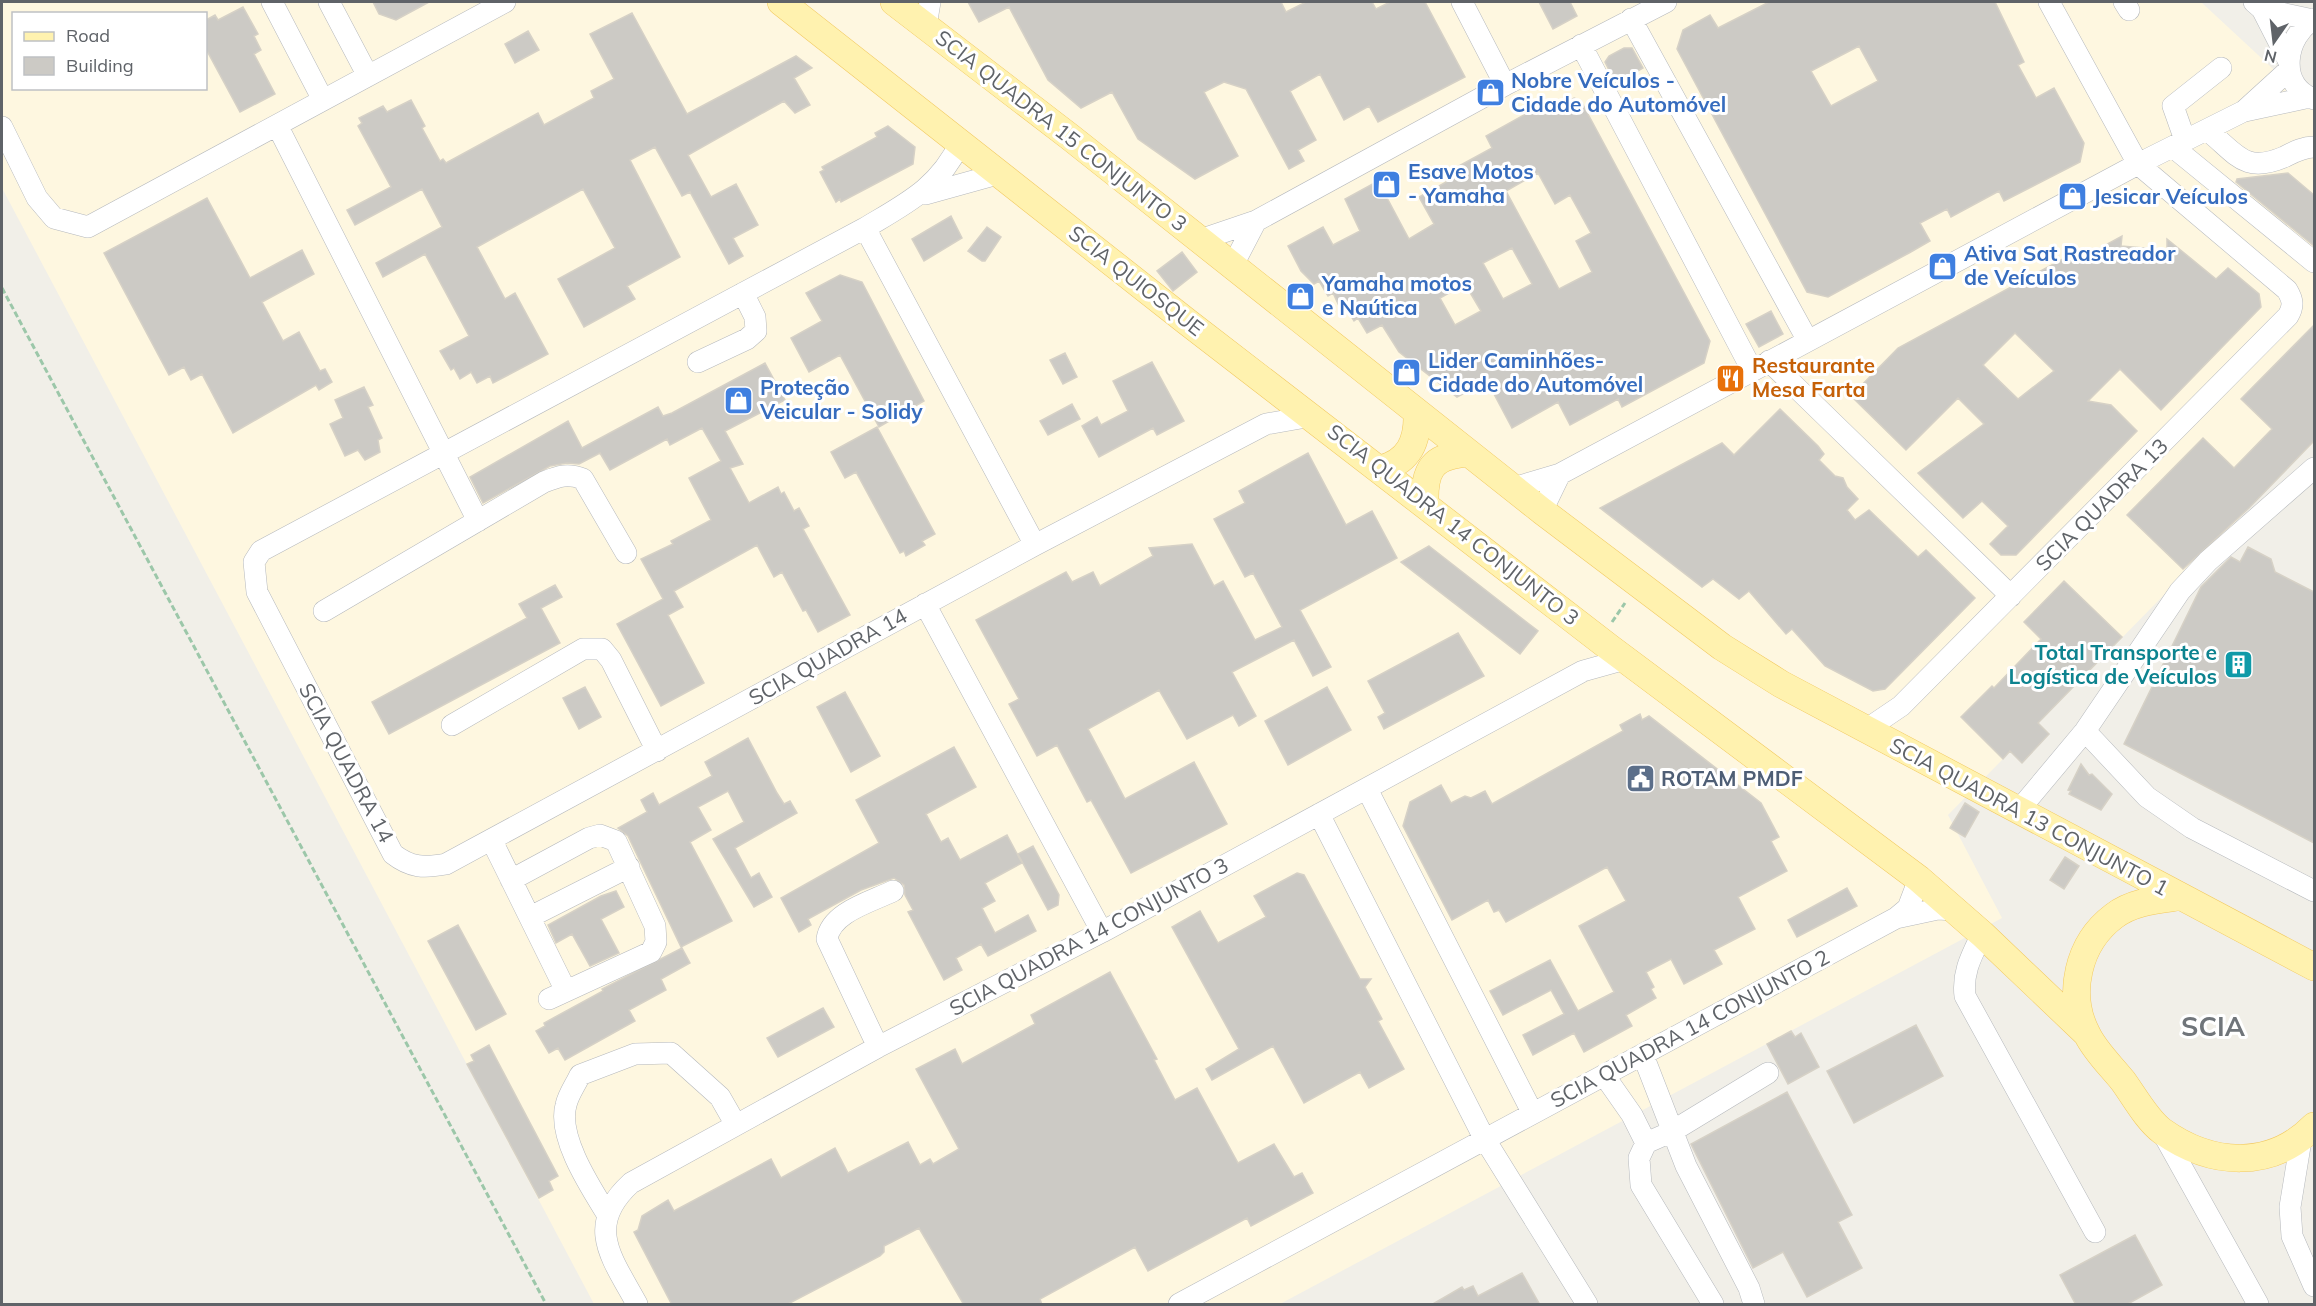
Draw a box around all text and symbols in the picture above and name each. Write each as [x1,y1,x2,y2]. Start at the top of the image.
legend [12,12,207,90]
north arrow [2244,12,2304,72]
text: Road [66,24,110,47]
street label: SCIA QUADRA 15 CONJUNTO 3 [931,24,1193,237]
text: N [2262,45,2279,68]
text: Building [66,54,134,77]
place label: Nobre Veículos - Cidade do Automóvel [1511,67,1726,117]
shop icon: Nobre Veículos - Cidade do Automóvel [1474,77,1506,109]
place label: Esave Motos - Yamaha [1408,158,1534,208]
shop icon: Esave Motos - Yamaha [1371,168,1403,200]
shop icon: Jesicar Veículos [2056,181,2088,213]
place label: Jesicar Veículos [2093,183,2248,209]
street label: SCIA QUIOSQUE [1064,219,1209,341]
place label: Ativa Sat Rastreador de Veículos [1964,240,2176,290]
shop icon: Ativa Sat Rastreador de Veículos [1927,250,1959,282]
place label: Yamaha motos e Naútica [1321,270,1472,320]
shop icon: Yamaha motos e Naútica [1285,280,1317,312]
place label: Lider Caminhões- Cidade do Automóvel [1428,347,1643,397]
place label: Restaurante Mesa Farta [1752,352,1875,402]
shop icon: Lider Caminhões- Cidade do Automóvel [1391,357,1423,389]
restaurant icon: Restaurante Mesa Farta [1715,362,1747,394]
place label: Proteção Veicular - Solidy [759,374,923,424]
shop icon: Proteção Veicular - Solidy [723,384,755,416]
street label: SCIA QUADRA 14 CONJUNTO 3 [1323,418,1585,631]
street label: SCIA QUADRA 13 [2030,433,2173,576]
street label: SCIA QUADRA 14 [744,602,911,710]
place label: Total Transporte e Logística de Veículos [2009,639,2217,689]
building icon: Total Transporte e Logística de Veículos [2222,649,2254,681]
street label: SCIA QUADRA 14 [294,678,400,847]
street label: SCIA QUADRA 13 CONJUNTO 1 [1886,731,2173,901]
public building icon: ROTAM PMDF [1624,763,1656,795]
place label: ROTAM PMDF [1661,765,1803,791]
street label: SCIA QUADRA 14 CONJUNTO 3 [945,851,1232,1021]
street label: SCIA QUADRA 14 CONJUNTO 2 [1546,943,1833,1113]
district label: SCIA [2181,1009,2246,1043]

